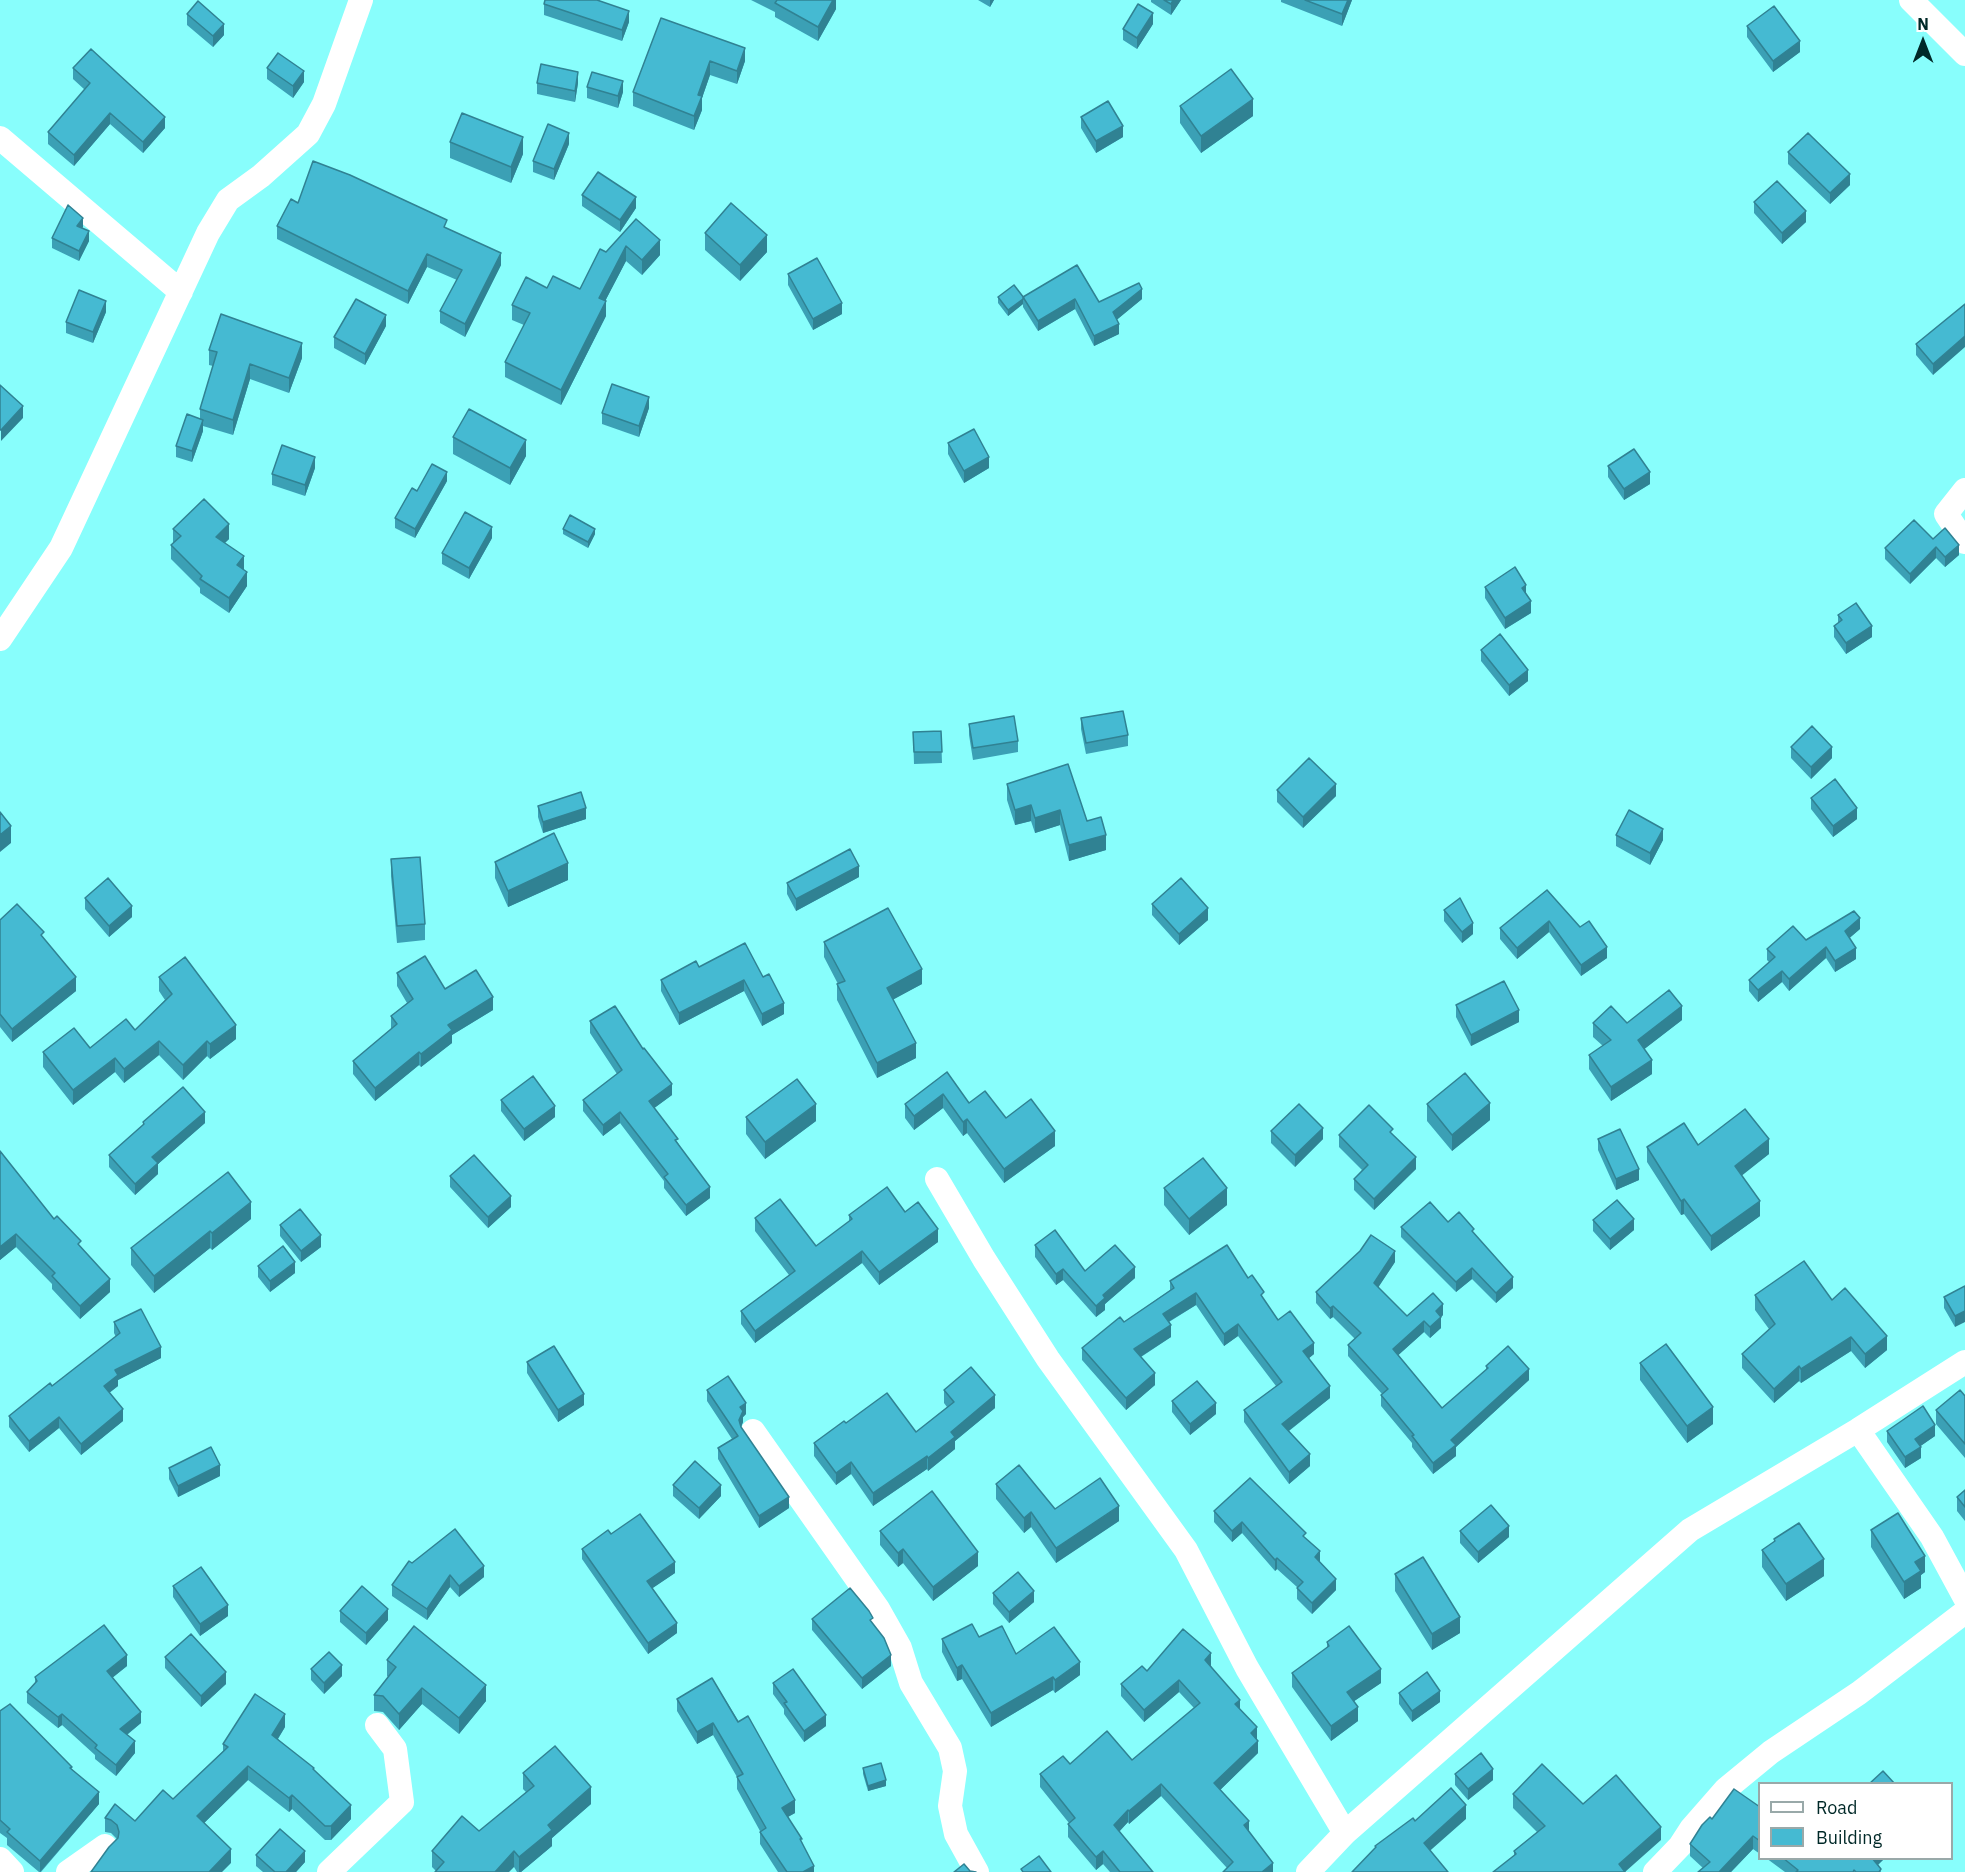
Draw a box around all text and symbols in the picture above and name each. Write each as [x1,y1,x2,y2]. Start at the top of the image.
north arrow [1893,12,1953,72]
text: N [1917,14,1929,34]
legend [1758,1782,1953,1860]
text: Road [1816,1796,1857,1819]
text: Building [1816,1826,1882,1849]

